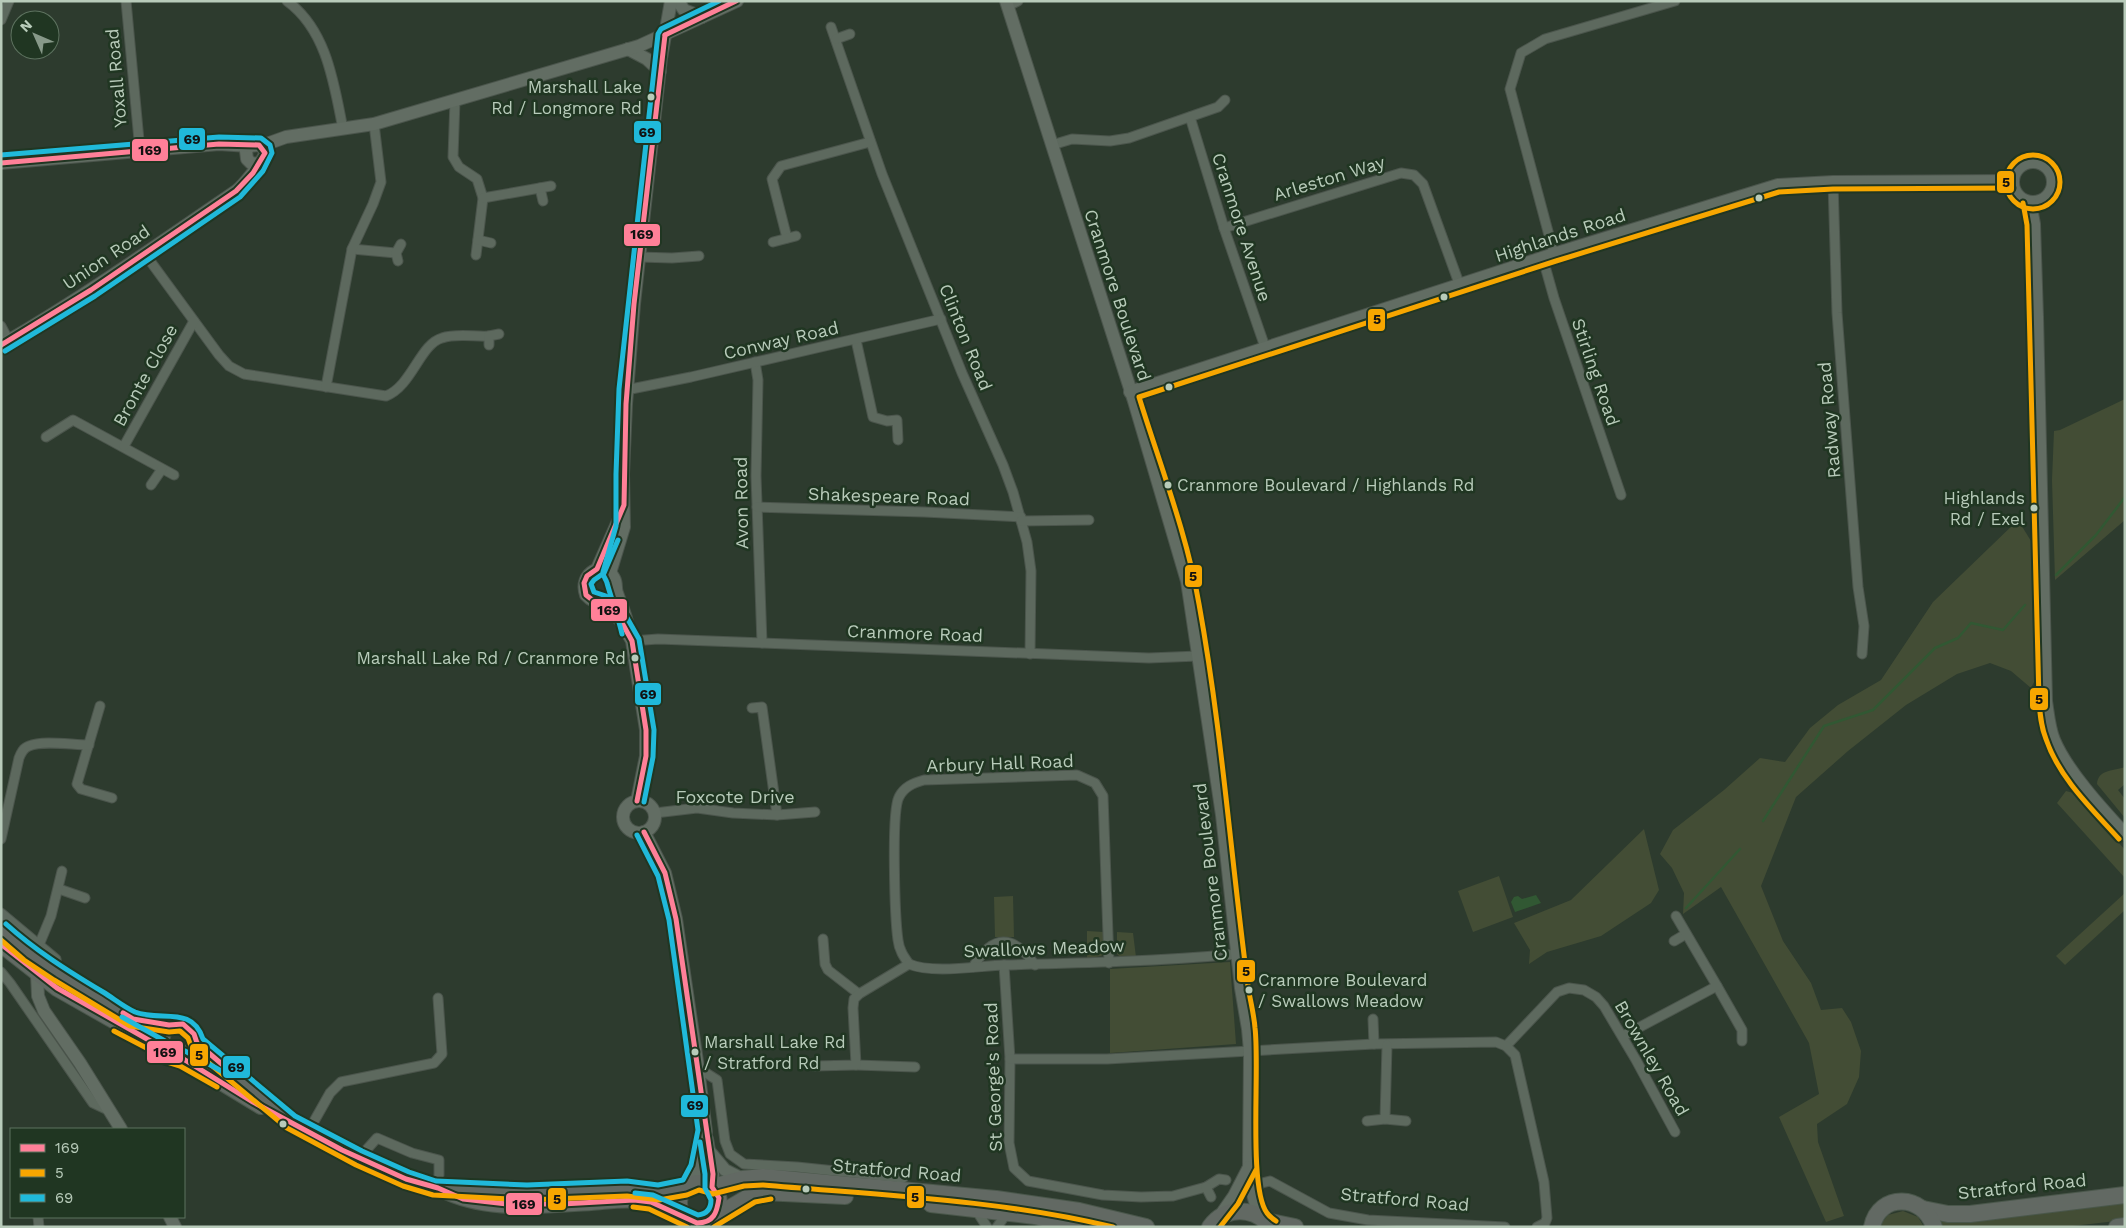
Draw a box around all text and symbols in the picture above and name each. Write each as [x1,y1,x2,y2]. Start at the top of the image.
north arrow [10,10,60,60]
text: N [16,16,35,35]
street label: Yoxall Road [101,28,131,128]
place label: Marshall Lake Rd / Longmore Rd [491,77,642,118]
marker: Marshall Lake Rd / Longmore Rd [646,92,656,102]
line badge: 69 [633,120,662,144]
text: 69 [638,124,656,140]
line badge: 69 [178,127,206,151]
text: 69 [183,131,201,147]
line badge: 169 [131,138,169,162]
text: 169 [138,142,162,158]
street label: Cranmore Avenue [1208,150,1276,304]
street label: Arleston Way [1271,151,1388,205]
line badge: 5 [1996,170,2015,194]
text: 5 [2002,174,2010,190]
unlabelled marker [1754,193,1764,203]
street label: Highlands Road [1492,204,1628,266]
street label: Cranmore Boulevard [1080,207,1156,383]
street label: Union Road [58,220,154,294]
line badge: 169 [623,223,661,247]
text: 169 [630,226,654,242]
street label: Clinton Road [935,281,997,393]
unlabelled marker [1439,292,1449,302]
line badge: 5 [1367,308,1386,332]
text: 5 [1373,311,1381,327]
street label: Stirling Road [1568,315,1624,429]
street label: Conway Road [721,317,841,363]
street label: Bronte Close [108,320,182,430]
street label: Radway Road [1813,361,1845,479]
unlabelled marker [1164,382,1174,392]
street label: Avon Road [730,456,752,550]
place label: Cranmore Boulevard / Highlands Rd [1177,475,1474,495]
marker: Cranmore Boulevard / Highlands Rd [1163,480,1173,490]
street label: Shakespeare Road [808,483,970,509]
place label: Highlands Rd / Exel [1943,488,2026,529]
marker: Highlands Rd / Exel [2029,503,2039,513]
line badge: 5 [1184,564,1203,588]
text: 5 [1189,568,1197,584]
line badge: 169 [590,598,628,622]
text: 169 [597,602,621,618]
street label: Cranmore Road [847,620,983,646]
place label: Marshall Lake Rd / Cranmore Rd [356,648,626,668]
marker: Marshall Lake Rd / Cranmore Rd [630,653,640,663]
line badge: 69 [634,682,662,706]
text: 69 [639,686,657,702]
line badge: 5 [2029,687,2049,711]
text: 5 [2035,691,2043,707]
street label: Arbury Hall Road [926,750,1074,776]
street label: Cranmore Boulevard [1189,782,1231,962]
street label: Foxcote Drive [675,786,795,807]
street label: Swallows Meadow [963,935,1125,961]
line badge: 5 [1236,959,1256,983]
text: 5 [1242,963,1250,979]
place label: Cranmore Boulevard / Swallows Meadow [1258,970,1427,1011]
marker: Cranmore Boulevard / Swallows Meadow [1244,985,1254,995]
street label: Brownley Road [1610,997,1694,1119]
street label: St George's Road [980,1002,1006,1152]
place label: Marshall Lake Rd / Stratford Rd [704,1032,846,1073]
line badge: 169 [146,1040,184,1064]
line badge: 5 [189,1043,209,1067]
text: 169 [153,1044,177,1060]
text: 5 [195,1047,203,1063]
marker: Marshall Lake Rd / Stratford Rd [690,1047,700,1057]
line badge: 69 [222,1055,251,1079]
text: 69 [227,1059,245,1075]
line badge: 69 [680,1094,709,1118]
text: 69 [686,1097,704,1113]
unlabelled marker [278,1119,288,1129]
legend [10,1128,185,1218]
text: 169 [55,1139,79,1157]
street label: Stratford Road [832,1154,962,1186]
text: 5 [55,1164,64,1182]
street label: Stratford Road [1957,1169,2087,1203]
street label: Stratford Road [1340,1183,1470,1215]
unlabelled marker [801,1184,811,1194]
line badge: 5 [906,1185,925,1209]
line badge: 5 [547,1187,567,1211]
text: 69 [55,1189,73,1207]
text: 5 [911,1189,919,1205]
text: 5 [553,1191,561,1207]
line badge: 169 [505,1192,543,1216]
text: 169 [512,1196,536,1212]

